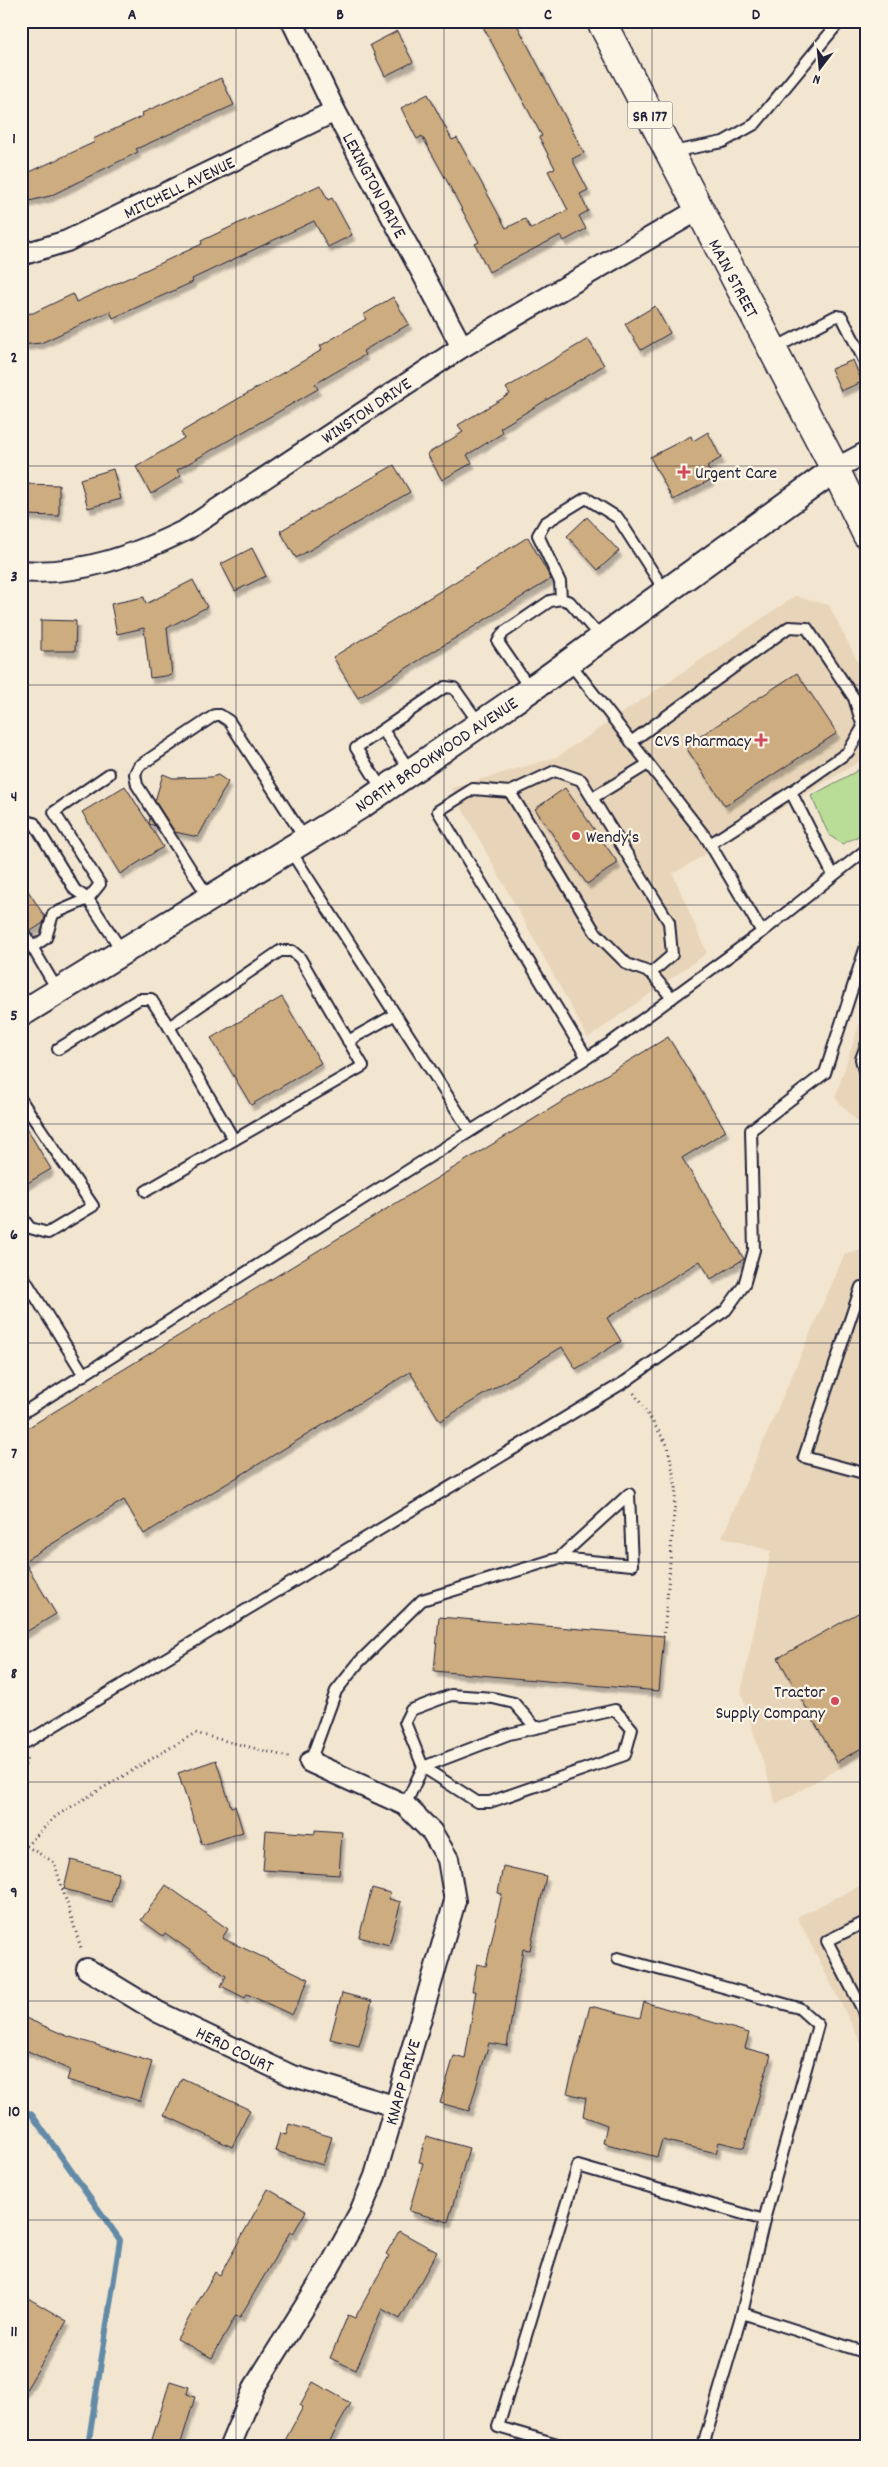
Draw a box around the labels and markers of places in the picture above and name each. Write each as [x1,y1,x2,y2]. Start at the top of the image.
place label: Urgent Care [695,462,777,487]
marker: Urgent Care [677,465,691,479]
place label: CVS Pharmacy [655,730,752,755]
marker: CVS Pharmacy [755,734,767,746]
place label: Wendy's [586,826,639,851]
marker: Wendy's [570,830,582,842]
place label: Tractor Supply Company [715,1681,826,1727]
marker: Tractor Supply Company [829,1695,841,1707]

